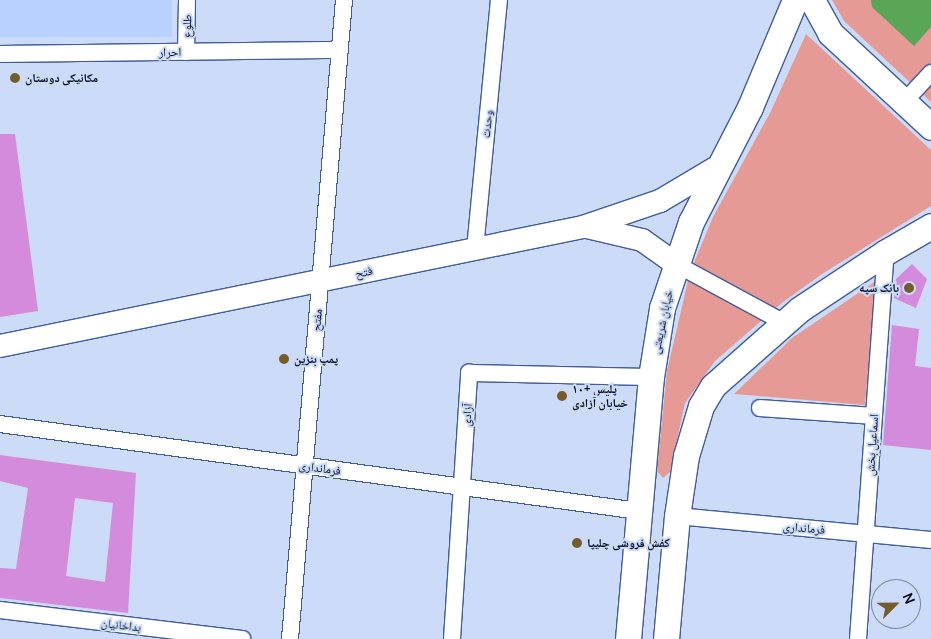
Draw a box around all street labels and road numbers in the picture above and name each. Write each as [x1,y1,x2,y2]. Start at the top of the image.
street label: طلوع [180,14,194,38]
street label: احرار [158,45,182,59]
street label: وحدت [478,109,496,139]
street label: فتح [354,263,374,281]
street label: خیابان شریعتی [648,289,676,355]
street label: مفتح [309,308,325,332]
street label: آزادی [459,403,475,427]
street label: اسماعیل بخش [863,414,881,476]
street label: فرمانداری [298,458,342,478]
street label: فرمانداری [782,519,826,537]
street label: بداخانیان [100,615,142,635]

